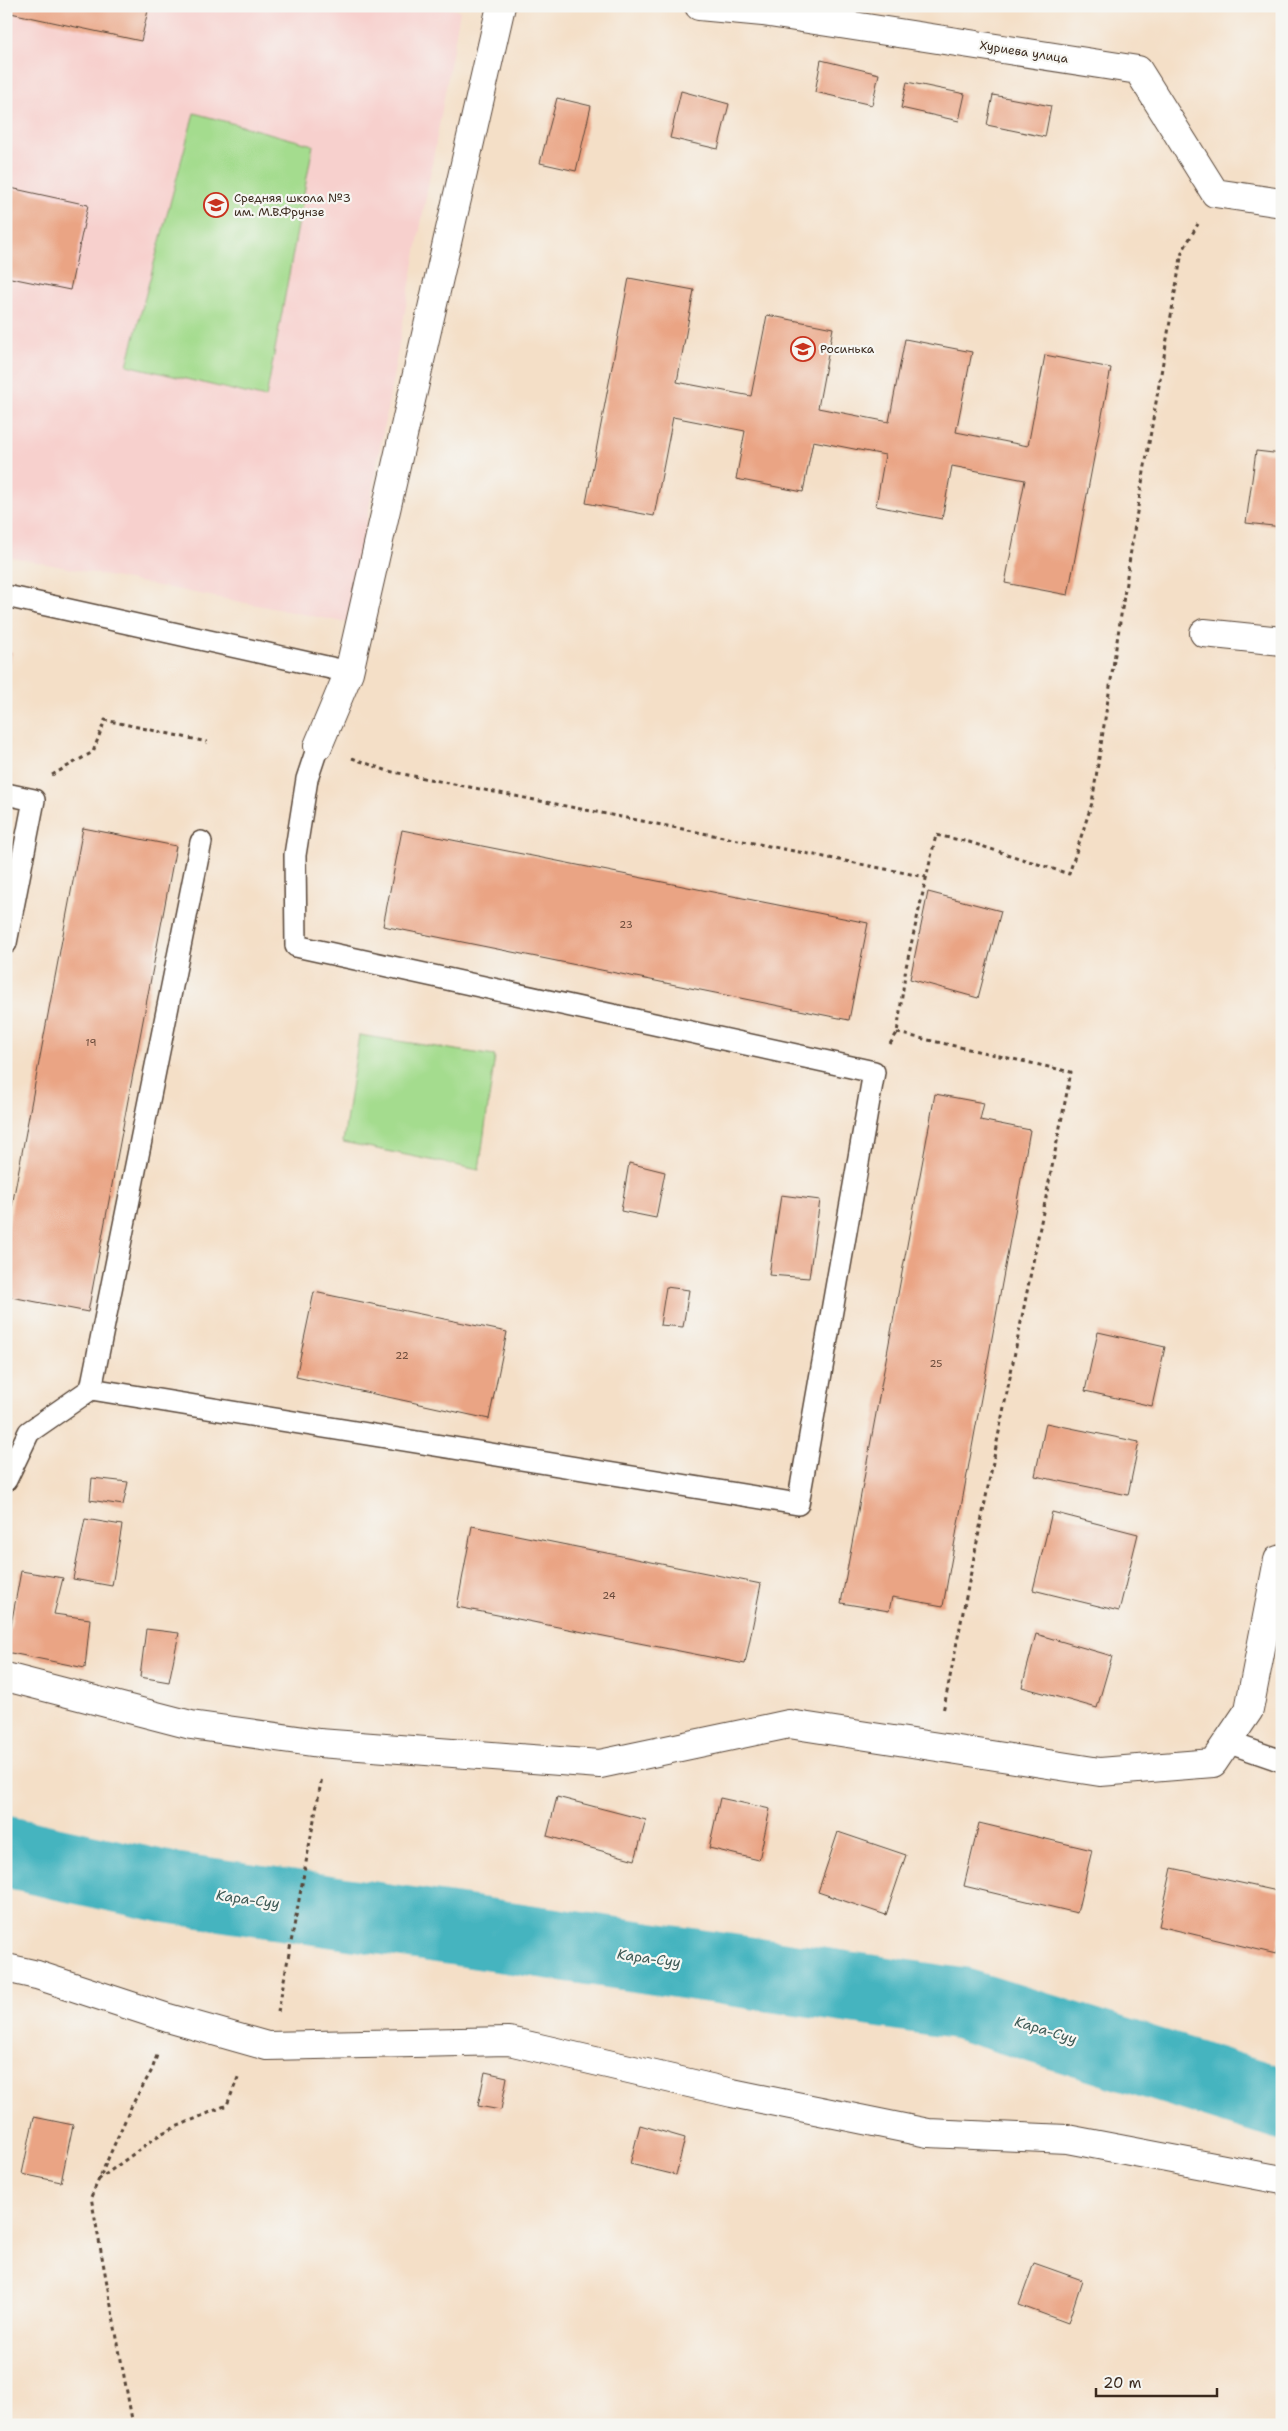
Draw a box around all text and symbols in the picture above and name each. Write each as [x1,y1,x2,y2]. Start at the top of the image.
street label: Хуриева улица [979,37,1070,67]
place label: Средняя школа №3 им. М.В.Фрунзе [234,190,351,220]
school or university icon: Средняя школа №3 им. М.В.Фрунзе [203,192,229,218]
school or university icon: Росинька [790,336,816,362]
place label: Росинька [820,341,875,357]
house number: 23 [619,918,633,931]
house number: 19 [86,1036,96,1049]
house number: 22 [395,1349,409,1362]
house number: 25 [930,1357,942,1370]
house number: 24 [602,1589,616,1602]
water label: Кара-Суу [215,1886,281,1912]
water label: Кара-Суу [616,1945,682,1971]
water label: Кара-Суу [1013,2012,1079,2048]
scale bar [1096,2366,1217,2398]
text: 20 m [1103,2373,1142,2393]

